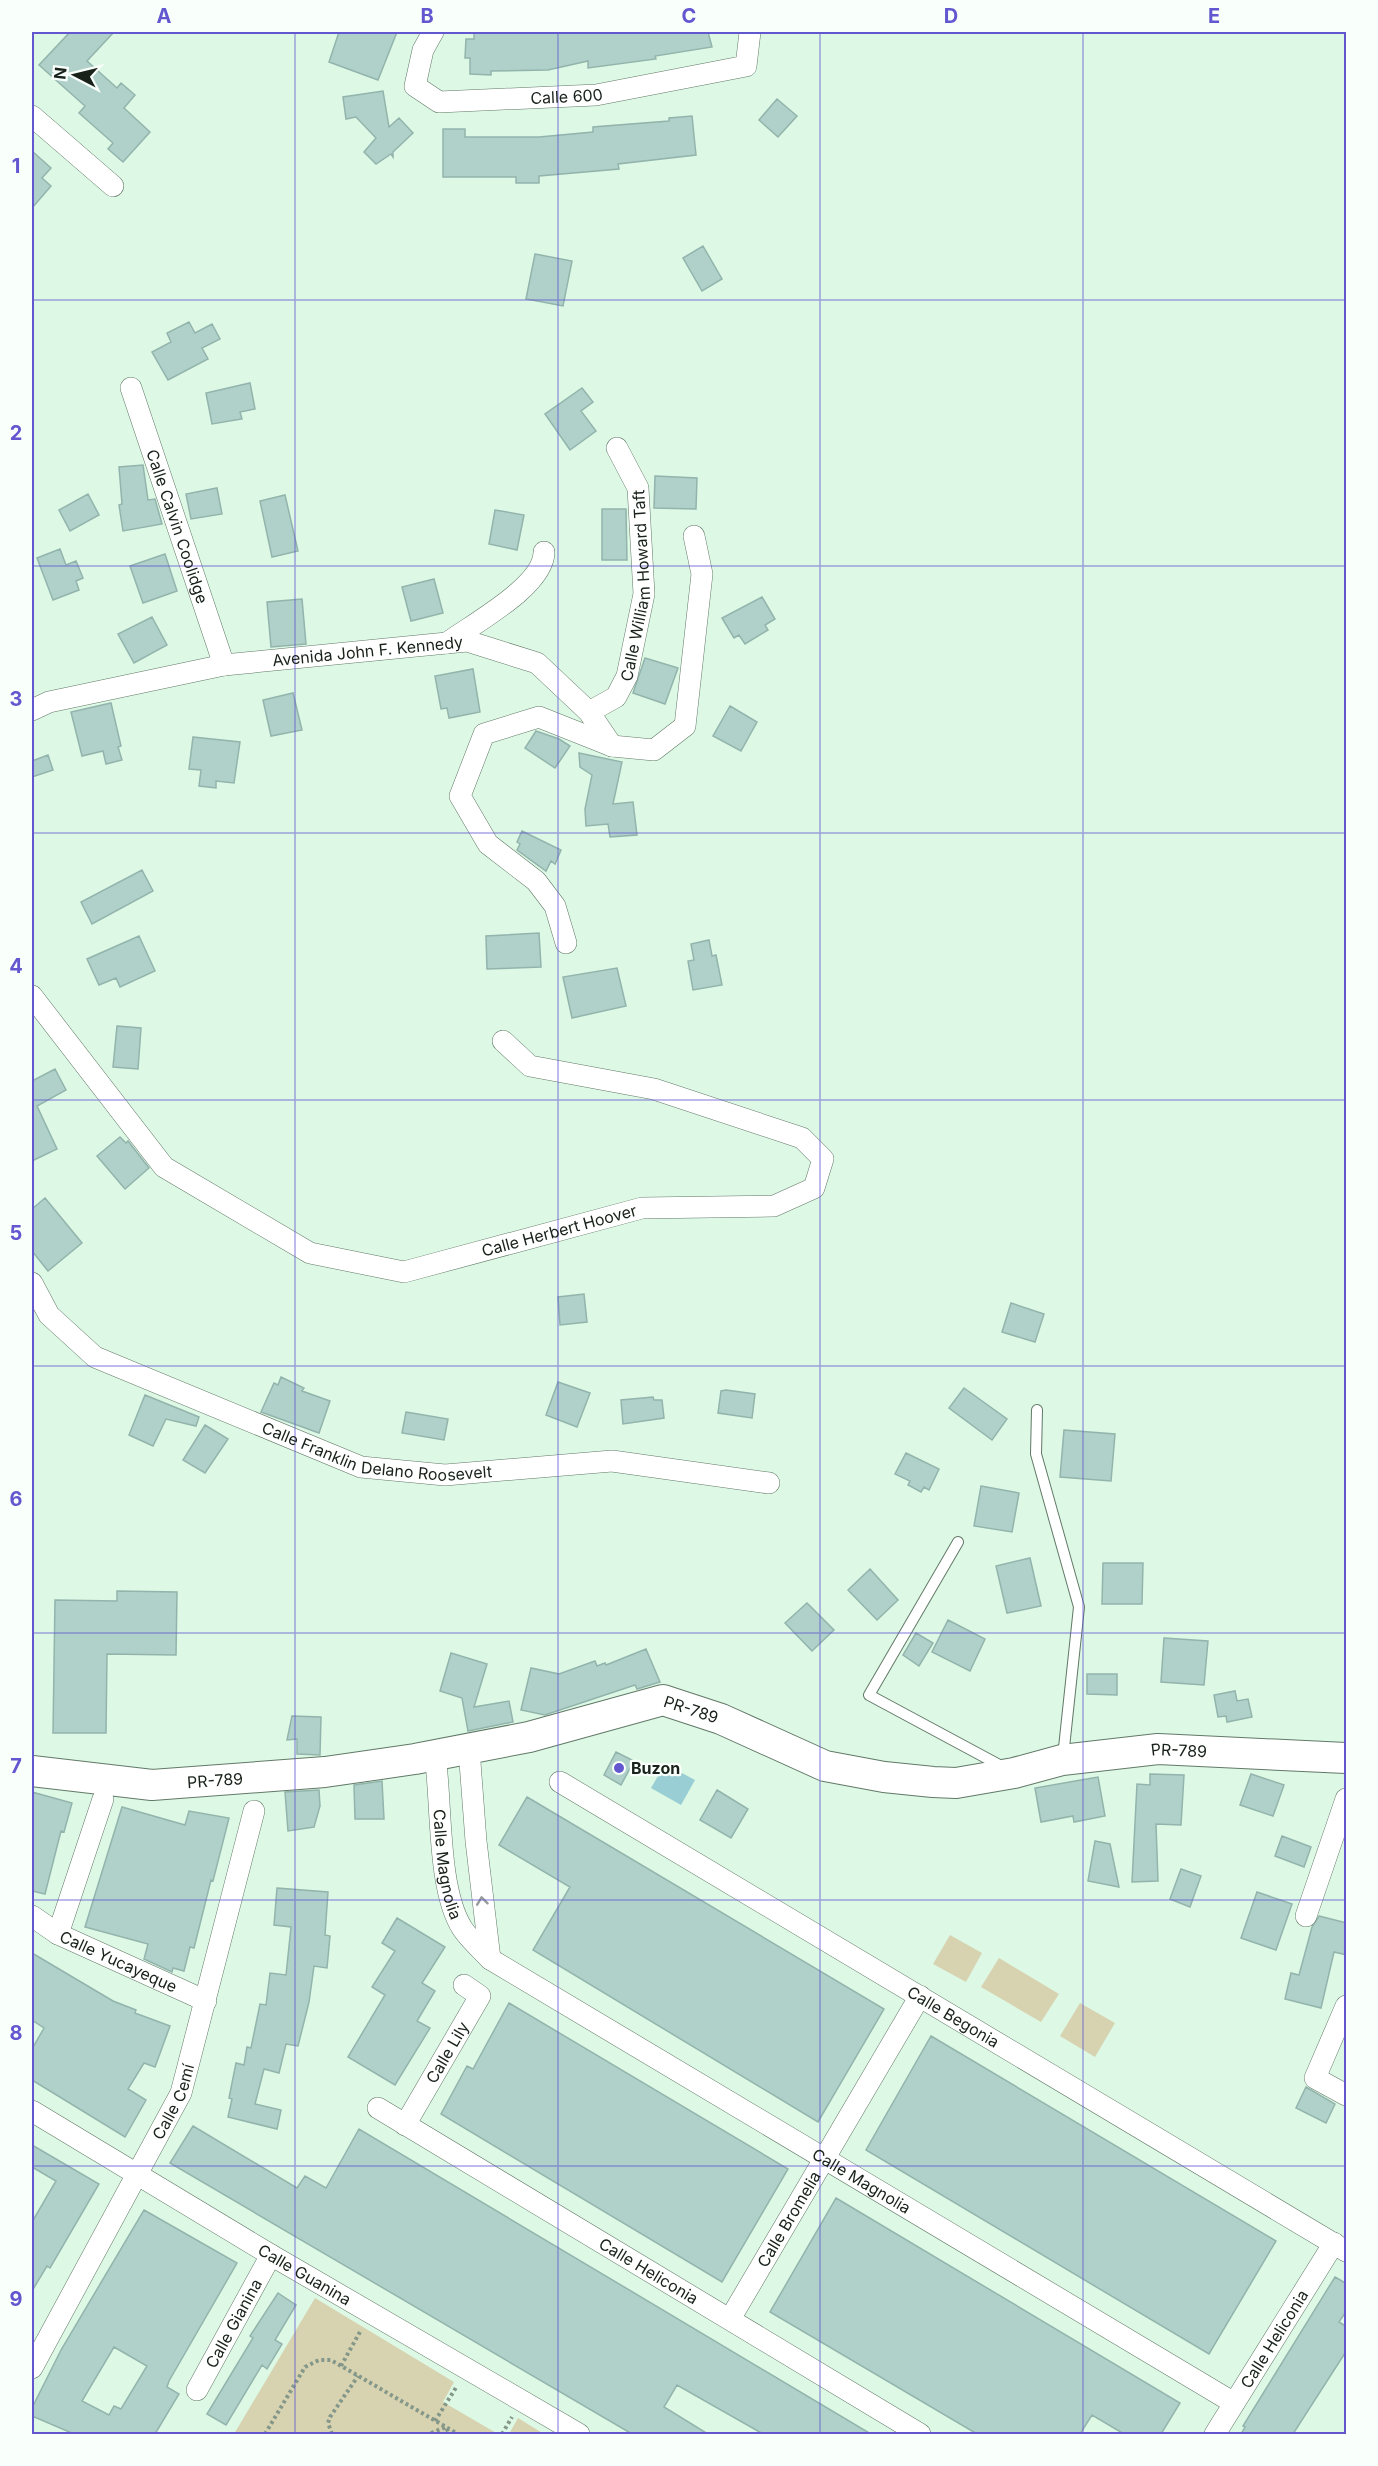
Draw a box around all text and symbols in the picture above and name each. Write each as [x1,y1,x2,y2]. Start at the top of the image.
text: A [157,4,172,28]
text: B [420,4,434,28]
text: C [682,4,696,28]
text: D [944,4,958,28]
text: E [1208,4,1220,28]
north arrow [45,45,105,105]
text: N [49,66,71,80]
street label: Calle 600 [530,84,604,108]
text: 1 [12,154,20,178]
text: 2 [10,421,22,445]
street label: Calle Calvin Coolidge [142,447,213,606]
street label: Calle William Howard Taft [616,489,654,683]
street label: Avenida John F. Kennedy [271,631,464,670]
text: 3 [10,687,22,711]
text: 4 [9,954,23,978]
street label: Calle Herbert Hoover [479,1200,639,1261]
text: 5 [10,1221,22,1245]
street label: Calle Franklin Delano Roosevelt [259,1417,493,1485]
text: 6 [10,1487,23,1511]
street label: PR-789 [661,1691,721,1727]
street label: PR-789 [1150,1739,1207,1761]
text: 7 [10,1754,22,1778]
place label: Buzon [631,1758,680,1778]
marker: Buzon [612,1761,626,1775]
street label: PR-789 [186,1768,244,1792]
street label: Calle Magnolia [429,1808,466,1922]
one-way arrow [477,1897,489,1906]
street label: Calle Yucayeque [57,1926,180,1997]
street label: Calle Begonia [904,1982,1003,2052]
street label: Calle Lily [421,2018,473,2087]
text: 8 [9,2021,23,2045]
street label: Calle Cemí [148,2062,198,2143]
street label: Calle Magnolia [809,2144,915,2218]
street label: Calle Bromelia [753,2167,825,2271]
street label: Calle Heliconia [596,2233,702,2308]
street label: Calle Guanina [255,2240,355,2309]
street label: Calle Gianina [201,2275,266,2371]
street label: Calle Heliconia [1236,2286,1312,2392]
text: 9 [10,2287,23,2311]

